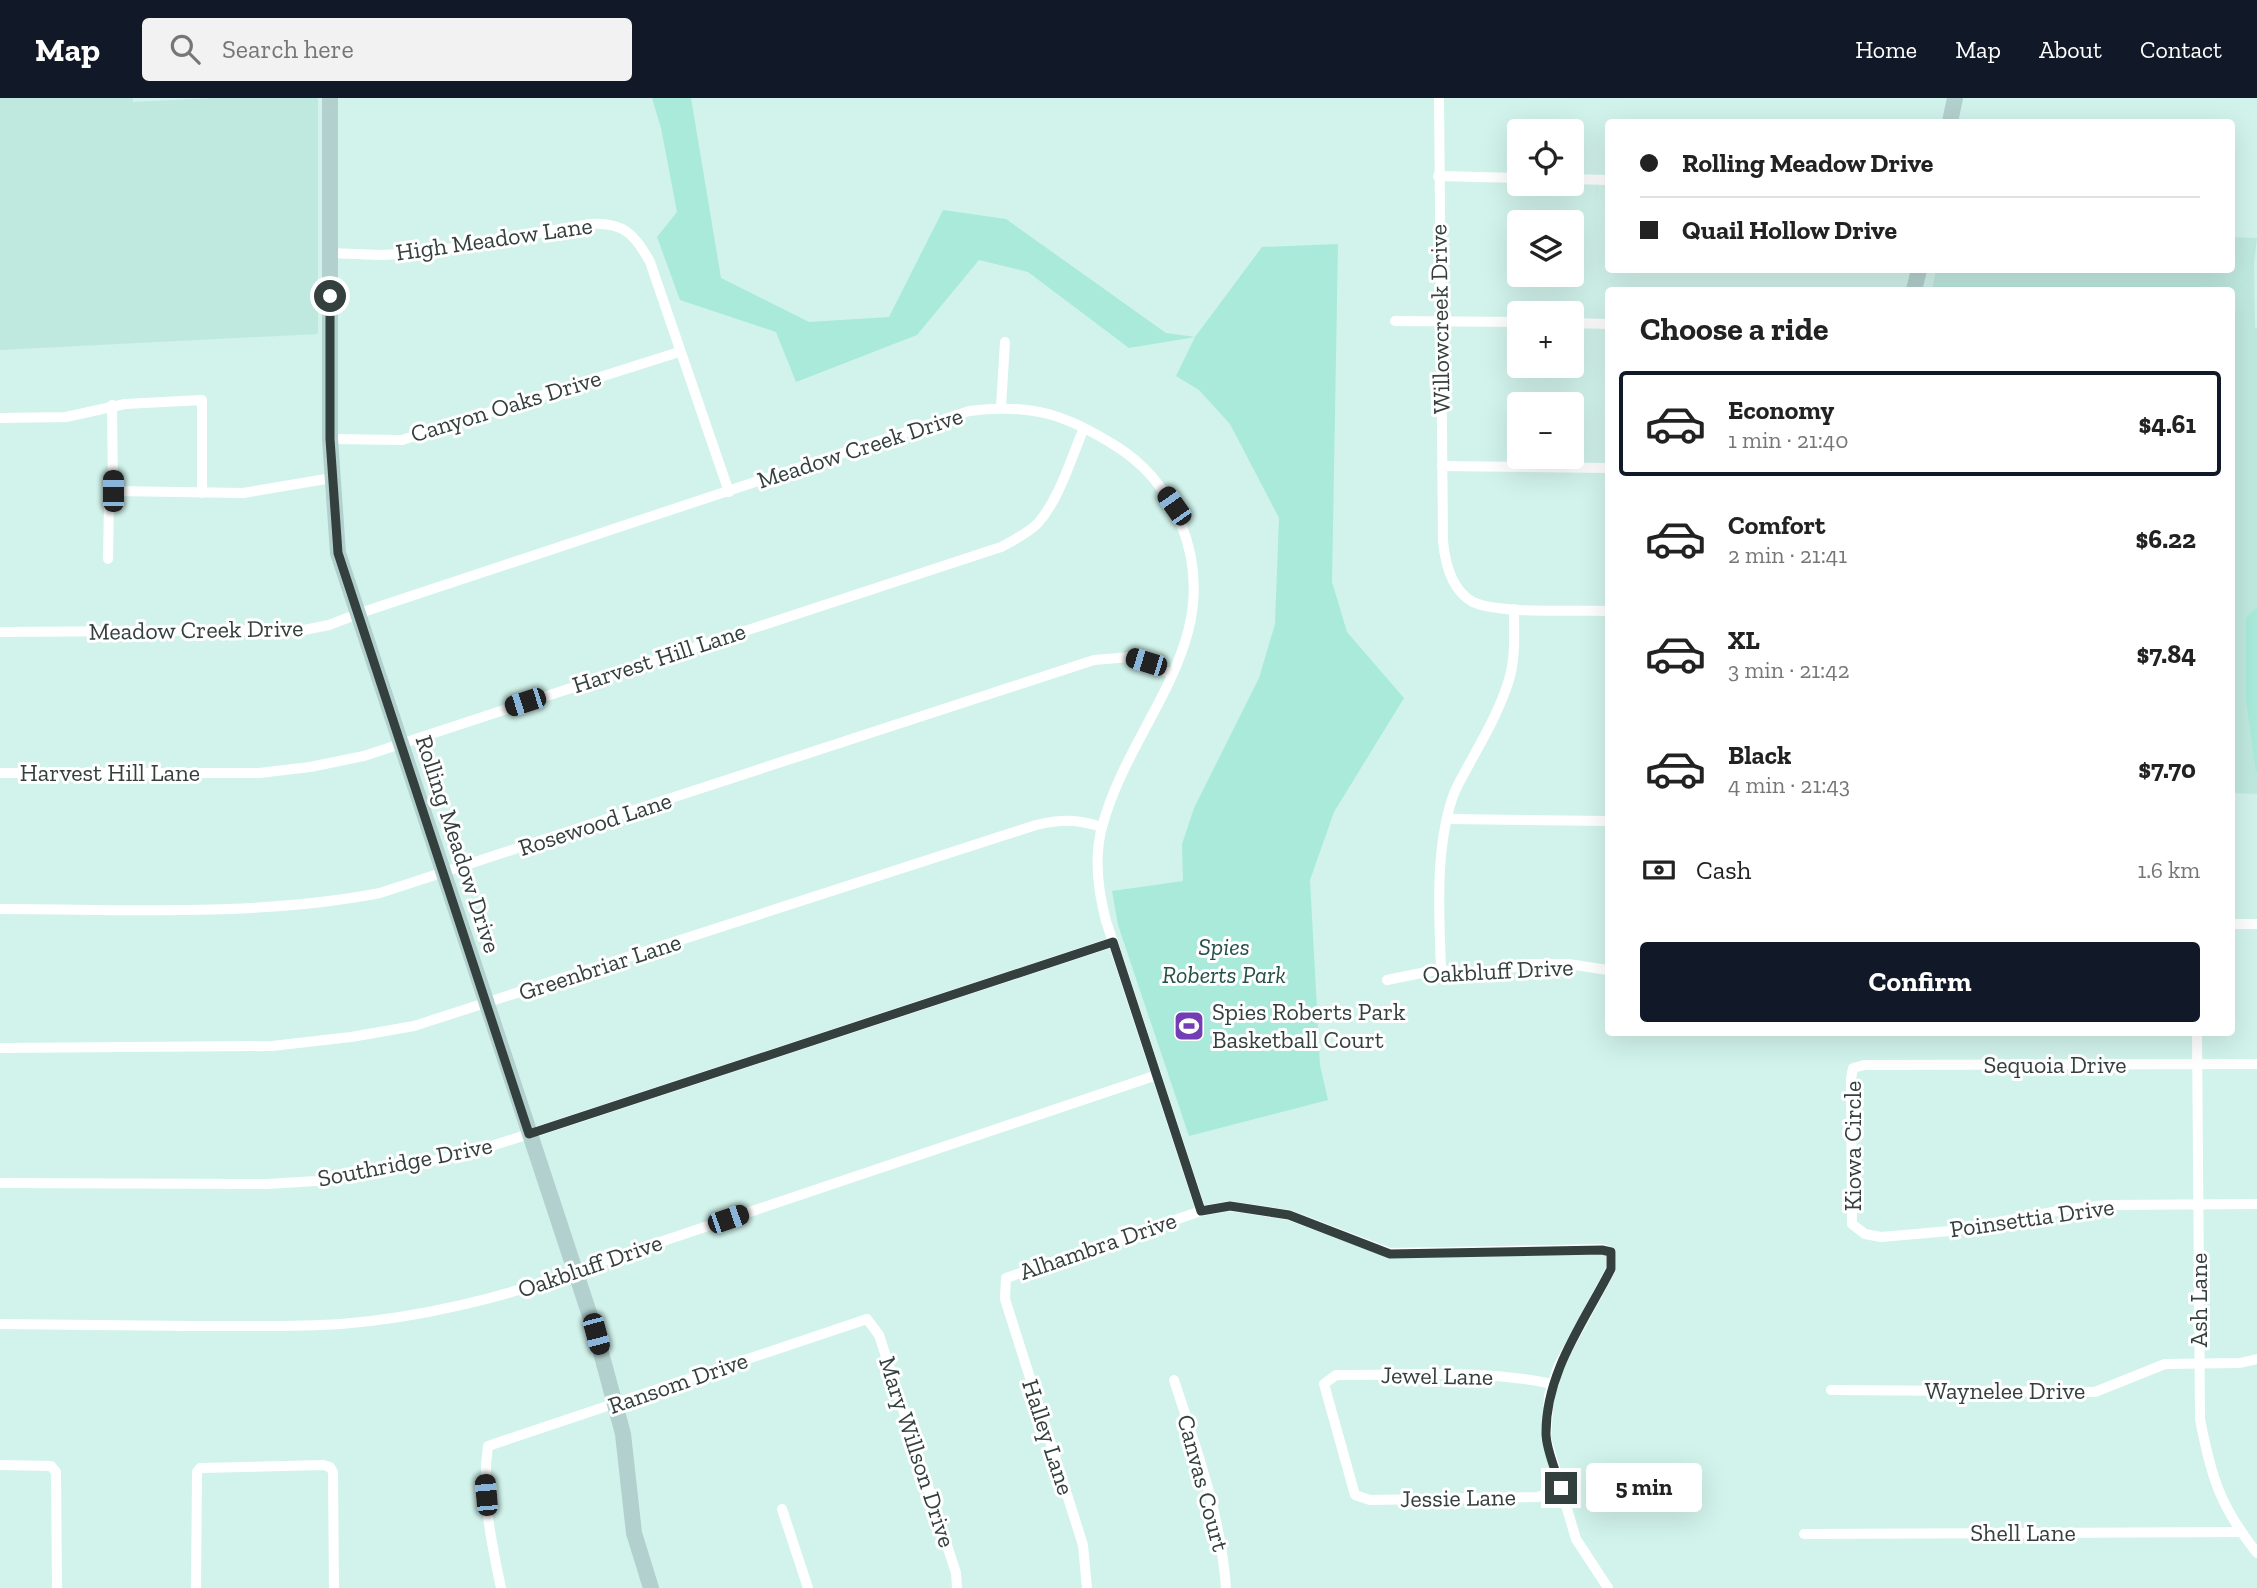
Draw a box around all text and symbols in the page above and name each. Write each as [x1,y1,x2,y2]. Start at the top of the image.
search box [142,18,632,81]
text: Map [35,30,100,69]
icon: search [166,30,204,68]
text: Search here [222,33,354,65]
text: Home [1855,35,1917,64]
text: Map [1955,35,2001,64]
text: About [2039,35,2102,64]
text: Contact [2140,35,2222,64]
map controls [1507,119,1584,469]
button: locate [1507,119,1584,196]
text: Rolling Meadow Drive [1682,147,1933,179]
street label: High Meadow Lane [394,210,594,267]
button: layers [1507,210,1584,287]
text: Quail Hollow Drive [1682,214,1897,246]
street label: Willowcreek Drive [1423,224,1456,414]
route start [314,280,346,312]
button: + [1507,301,1584,378]
text: Choose a ride [1640,310,1828,348]
street label: Canyon Oaks Drive [407,363,605,448]
button: − [1507,392,1584,469]
icon: car [1644,392,1707,455]
text: Economy [1728,394,1834,426]
street label: Meadow Creek Drive [753,401,966,494]
text: $4.61 [2138,408,2196,440]
text: 1 min · 21:40 [1728,426,1849,454]
car [103,470,124,512]
car [1154,483,1195,529]
icon: car [1644,507,1707,570]
text: Comfort [1728,509,1825,541]
text: $6.22 [2135,523,2196,555]
text: 2 min · 21:41 [1728,541,1847,569]
street label: Meadow Creek Drive [88,613,304,646]
street label: Harvest Hill Lane [569,616,749,699]
icon: car [1644,622,1707,685]
text: XL [1728,624,1760,656]
text: $7.84 [2137,638,2196,670]
car [1123,646,1170,678]
text: 3 min · 21:42 [1728,656,1850,684]
car [502,686,549,718]
street label: Rolling Meadow Drive [410,731,507,956]
icon: car [1644,737,1707,800]
text: Black [1728,739,1791,771]
text: $7.70 [2138,753,2196,785]
street label: Harvest Hill Lane [20,758,200,787]
text: 4 min · 21:43 [1728,771,1850,799]
street label: Rosewood Lane [515,785,675,862]
icon: cash [1640,851,1678,889]
text: Cash [1696,854,1751,886]
text: 1.6 km [2137,856,2200,884]
street label: Greenbriar Lane [515,927,685,1006]
park label: Spies Roberts Park [1162,932,1286,989]
button: Confirm [1640,942,2200,1022]
street label: Oakbluff Drive [1422,952,1574,989]
place label: Spies Roberts Park Basketball Court [1212,997,1406,1054]
sports icon: Spies Roberts Park Basketball Court [1172,1009,1206,1043]
street label: Sequoia Drive [1984,1050,2126,1079]
street label: Kiowa Circle [1838,1081,1867,1211]
street label: Southridge Drive [315,1130,495,1193]
street label: Poinsettia Drive [1948,1192,2116,1243]
car [705,1202,752,1236]
street label: Alhambra Drive [1016,1205,1180,1286]
street label: Oakbluff Drive [514,1227,666,1304]
street label: Ash Lane [2184,1253,2213,1347]
car [581,1311,612,1357]
street label: Ransom Drive [604,1345,751,1420]
street label: Mary Willson Drive [873,1353,962,1551]
street label: Jewel Lane [1381,1360,1493,1391]
street label: Halley Lane [1016,1375,1081,1498]
street label: Waynelee Drive [1925,1376,2085,1405]
street label: Canvas Court [1171,1411,1236,1554]
callout: 5 min [1586,1464,1701,1512]
route end [1545,1472,1577,1504]
car [474,1473,499,1517]
text: 5 min [1616,1473,1672,1501]
street label: Jessie Lane [1400,1482,1516,1513]
street label: Shell Lane [1970,1518,2076,1547]

